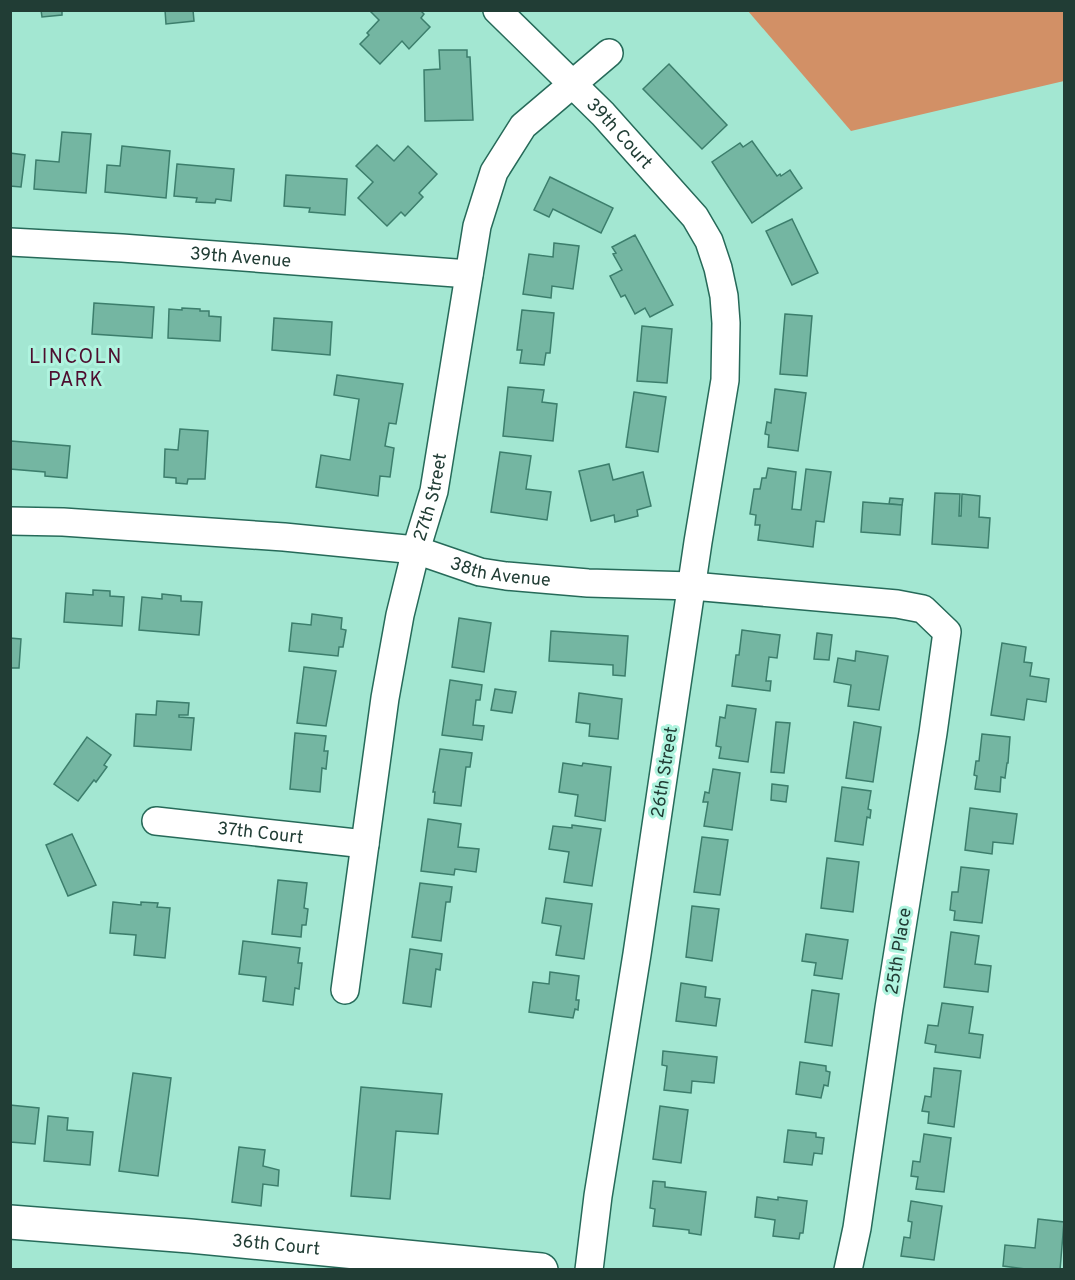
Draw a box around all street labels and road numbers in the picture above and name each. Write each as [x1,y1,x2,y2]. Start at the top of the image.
street label: 39th Court [581,94,657,175]
street label: 39th Avenue [189,243,292,274]
street label: 27th Street [409,452,453,544]
street label: 38th Avenue [447,553,551,593]
street label: 26th Street [647,725,684,820]
street label: 37th Court [216,818,304,850]
street label: 25th Place [881,906,918,996]
street label: 36th Court [231,1230,321,1262]

